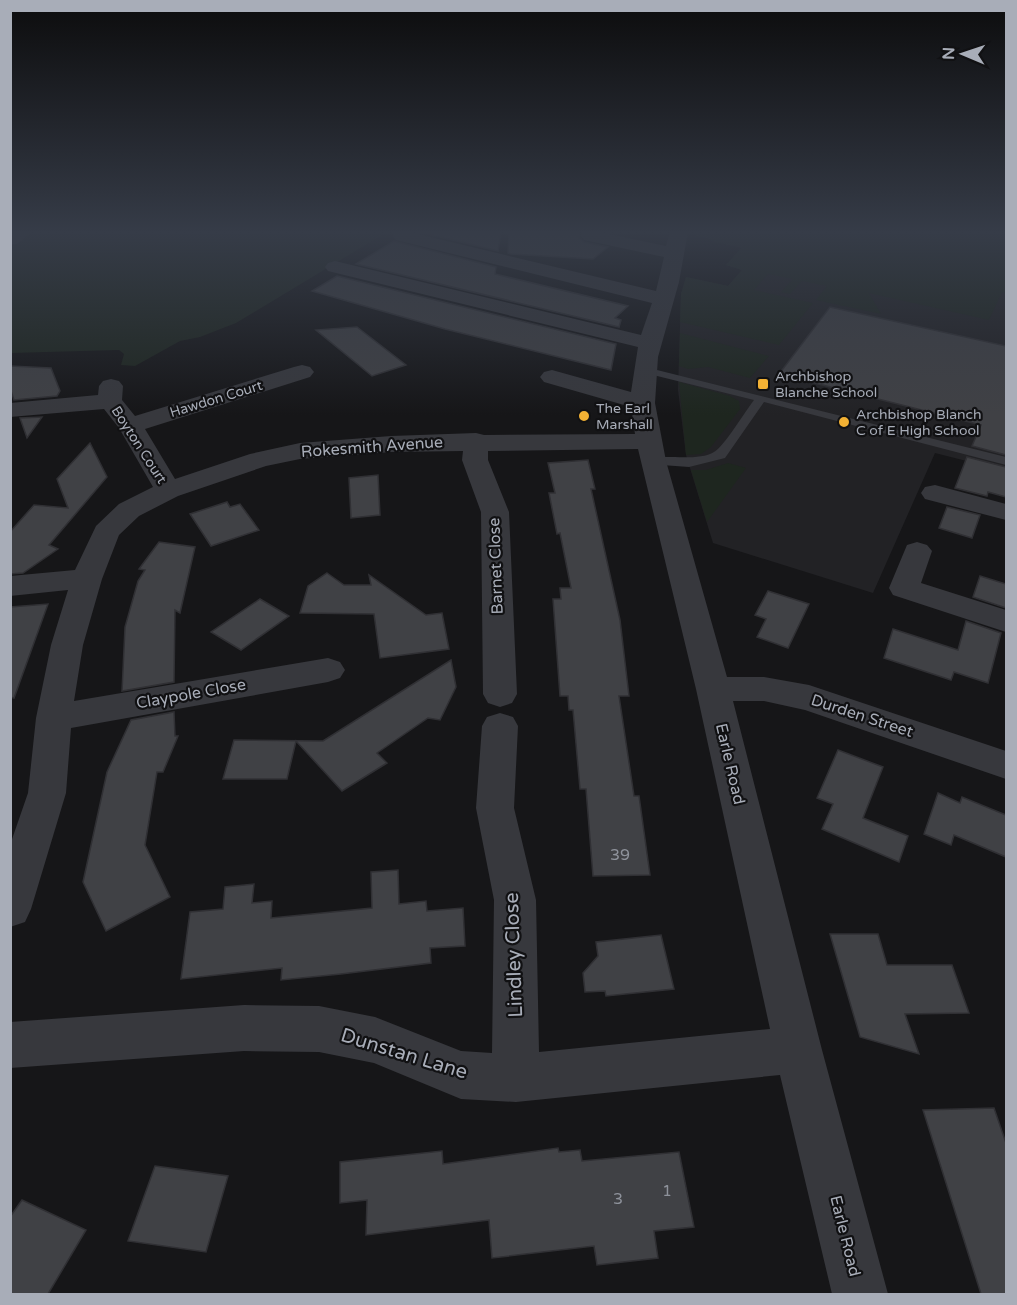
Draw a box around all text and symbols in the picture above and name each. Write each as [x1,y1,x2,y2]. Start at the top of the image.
north arrow [933,24,993,84]
text: N [939,47,959,60]
place label: Archbishop Blanche School [775,368,877,401]
street label: Hawdon Court [168,377,265,421]
marker: Archbishop Blanche School [756,377,770,391]
place label: The Earl Marshall [596,400,653,433]
street label: Boyton Court [108,403,171,488]
place label: Archbishop Blanch C of E High School [856,406,982,439]
marker: The Earl Marshall [577,409,591,423]
marker: Archbishop Blanch C of E High School [837,415,851,429]
street label: Rokesmith Avenue [300,432,444,462]
street label: Barnet Close [484,517,508,615]
street label: Claypole Close [135,675,247,713]
street label: Durden Street [808,690,916,742]
street label: Earle Road [711,721,749,807]
house number: 39 [610,845,630,865]
street label: Lindley Close [500,892,528,1018]
street label: Dunstan Lane [338,1023,470,1085]
house number: 1 [662,1181,672,1201]
house number: 3 [613,1189,623,1209]
street label: Earle Road [825,1193,865,1279]

